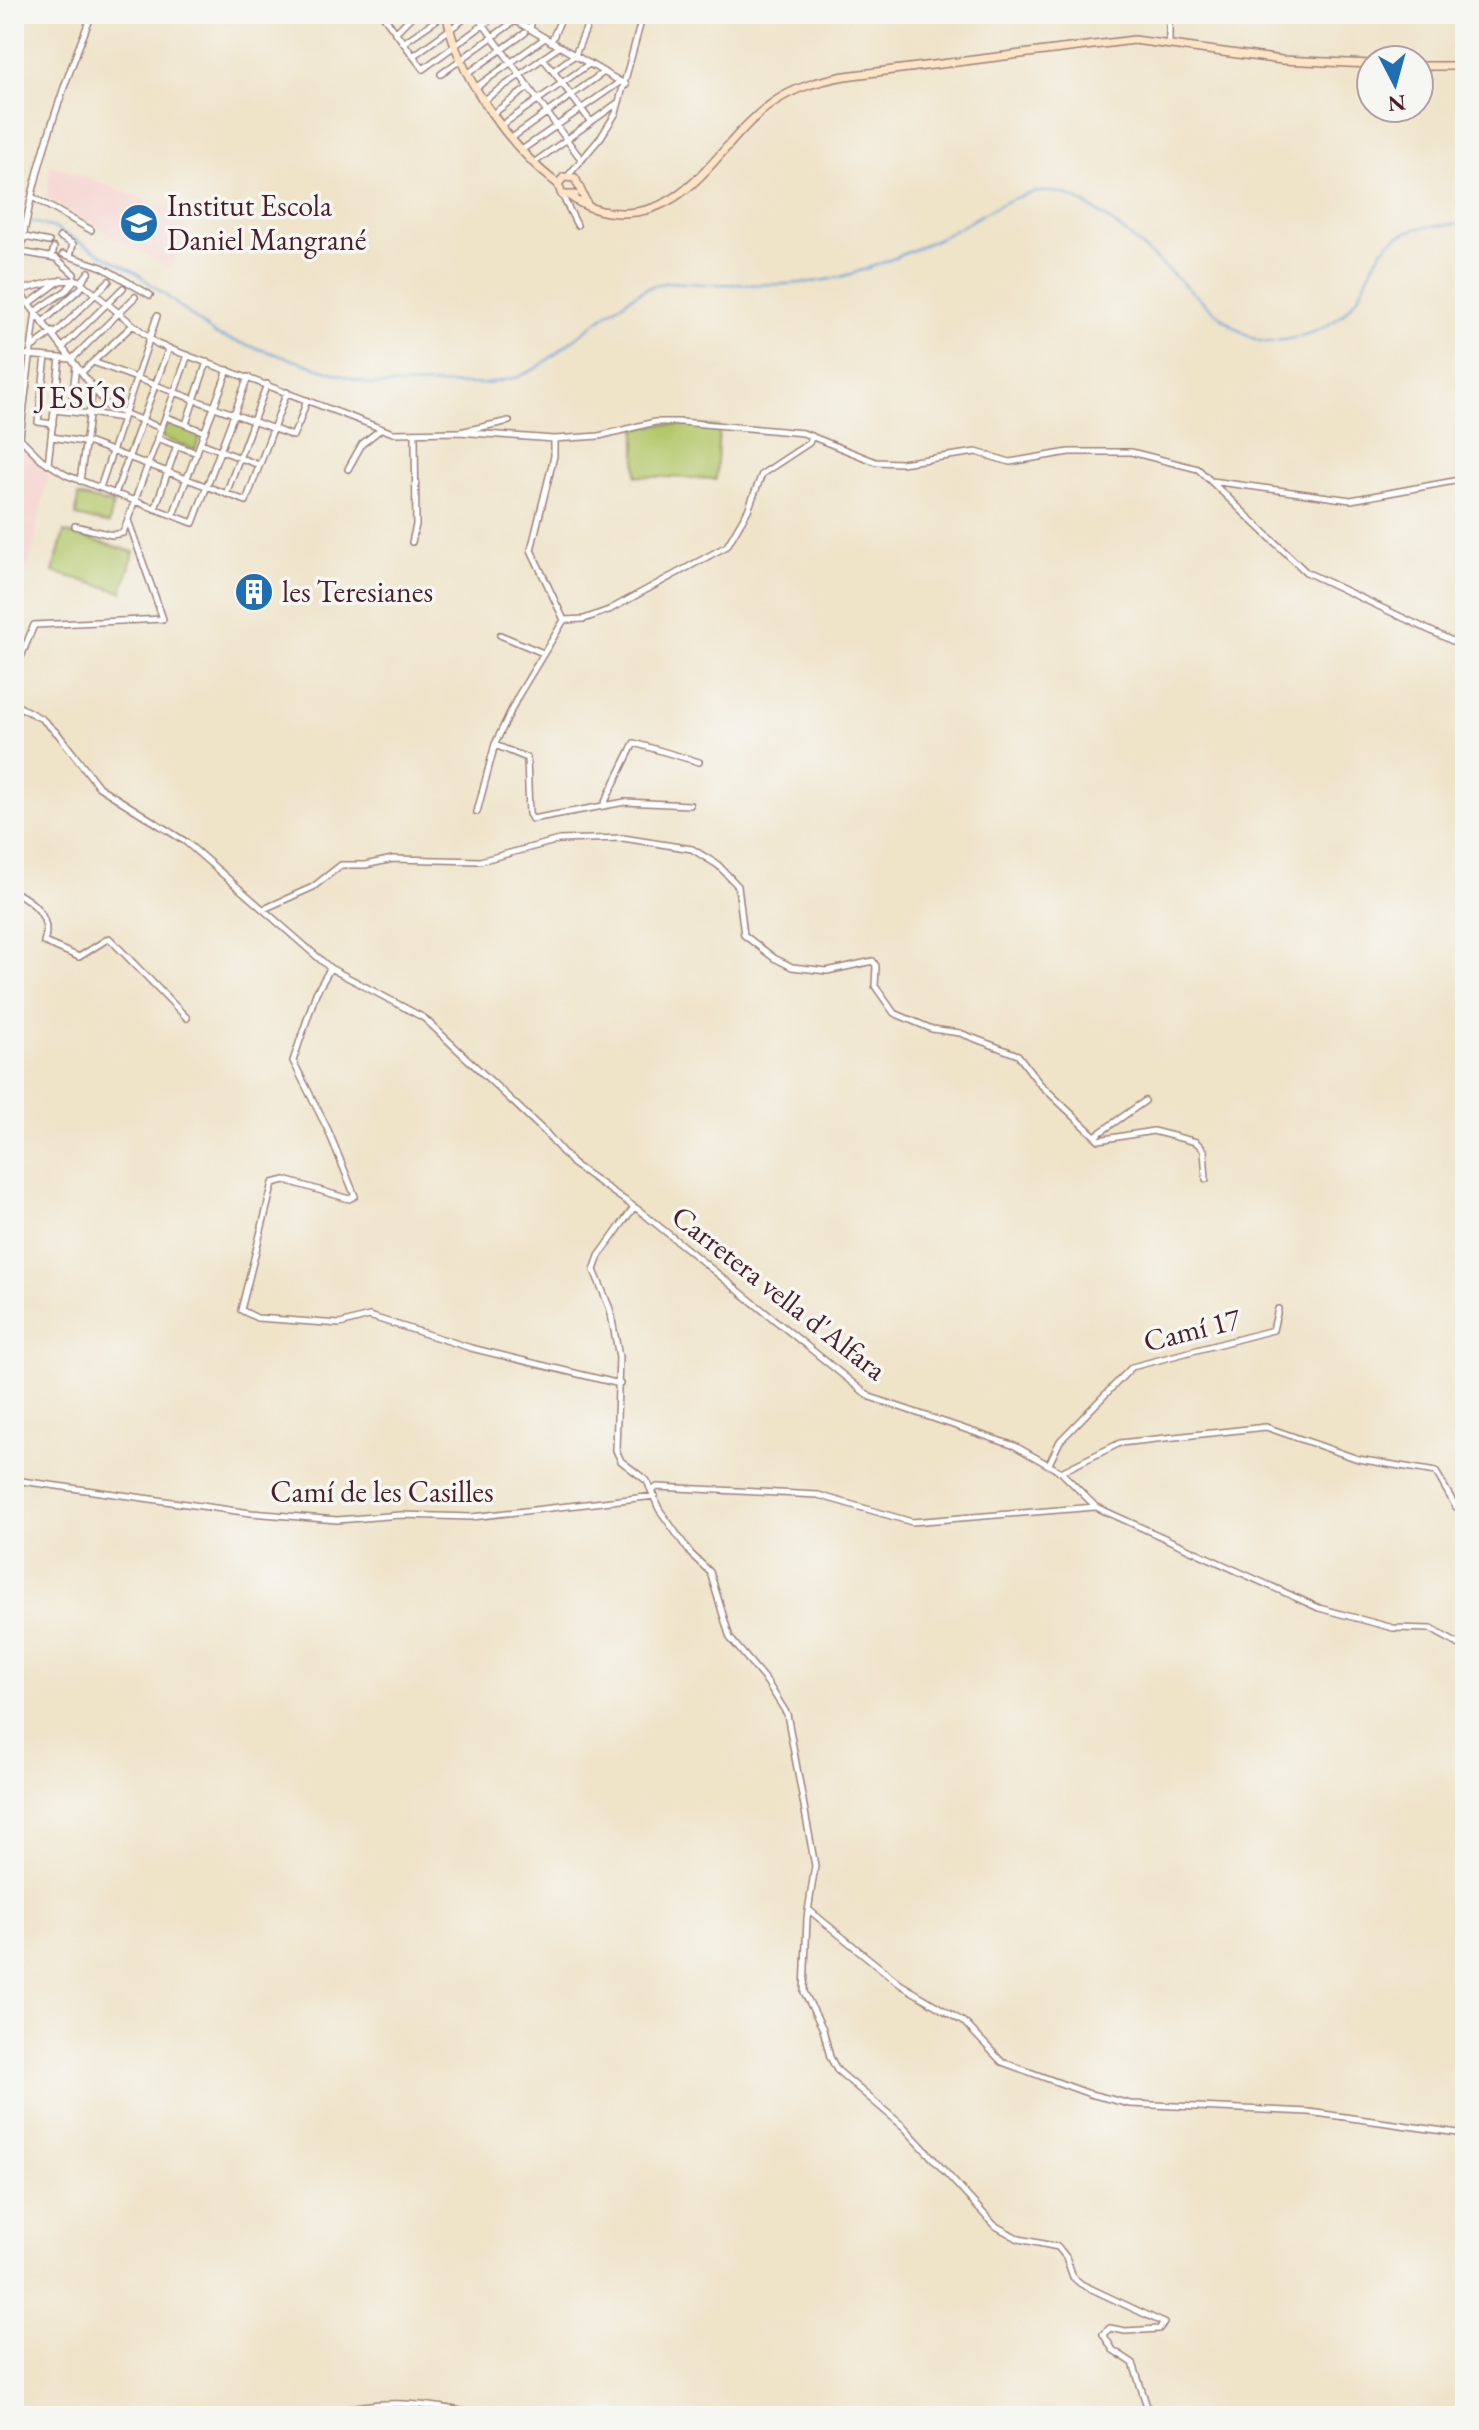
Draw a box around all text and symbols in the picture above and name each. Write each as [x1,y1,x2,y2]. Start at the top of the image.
north arrow [1355,44,1435,124]
text: N [1386,88,1407,119]
place label: Institut Escola Daniel Mangrané [167,186,367,259]
school or university icon: Institut Escola Daniel Mangrané [118,202,160,244]
district label: JESÚS [33,376,128,418]
building icon: les Teresianes [233,571,275,613]
place label: les Teresianes [282,572,433,611]
street label: Carretera vella d'Alfara [664,1196,895,1389]
street label: Camí 17 [1139,1299,1245,1360]
street label: Camí de les Casilles [270,1472,494,1511]

